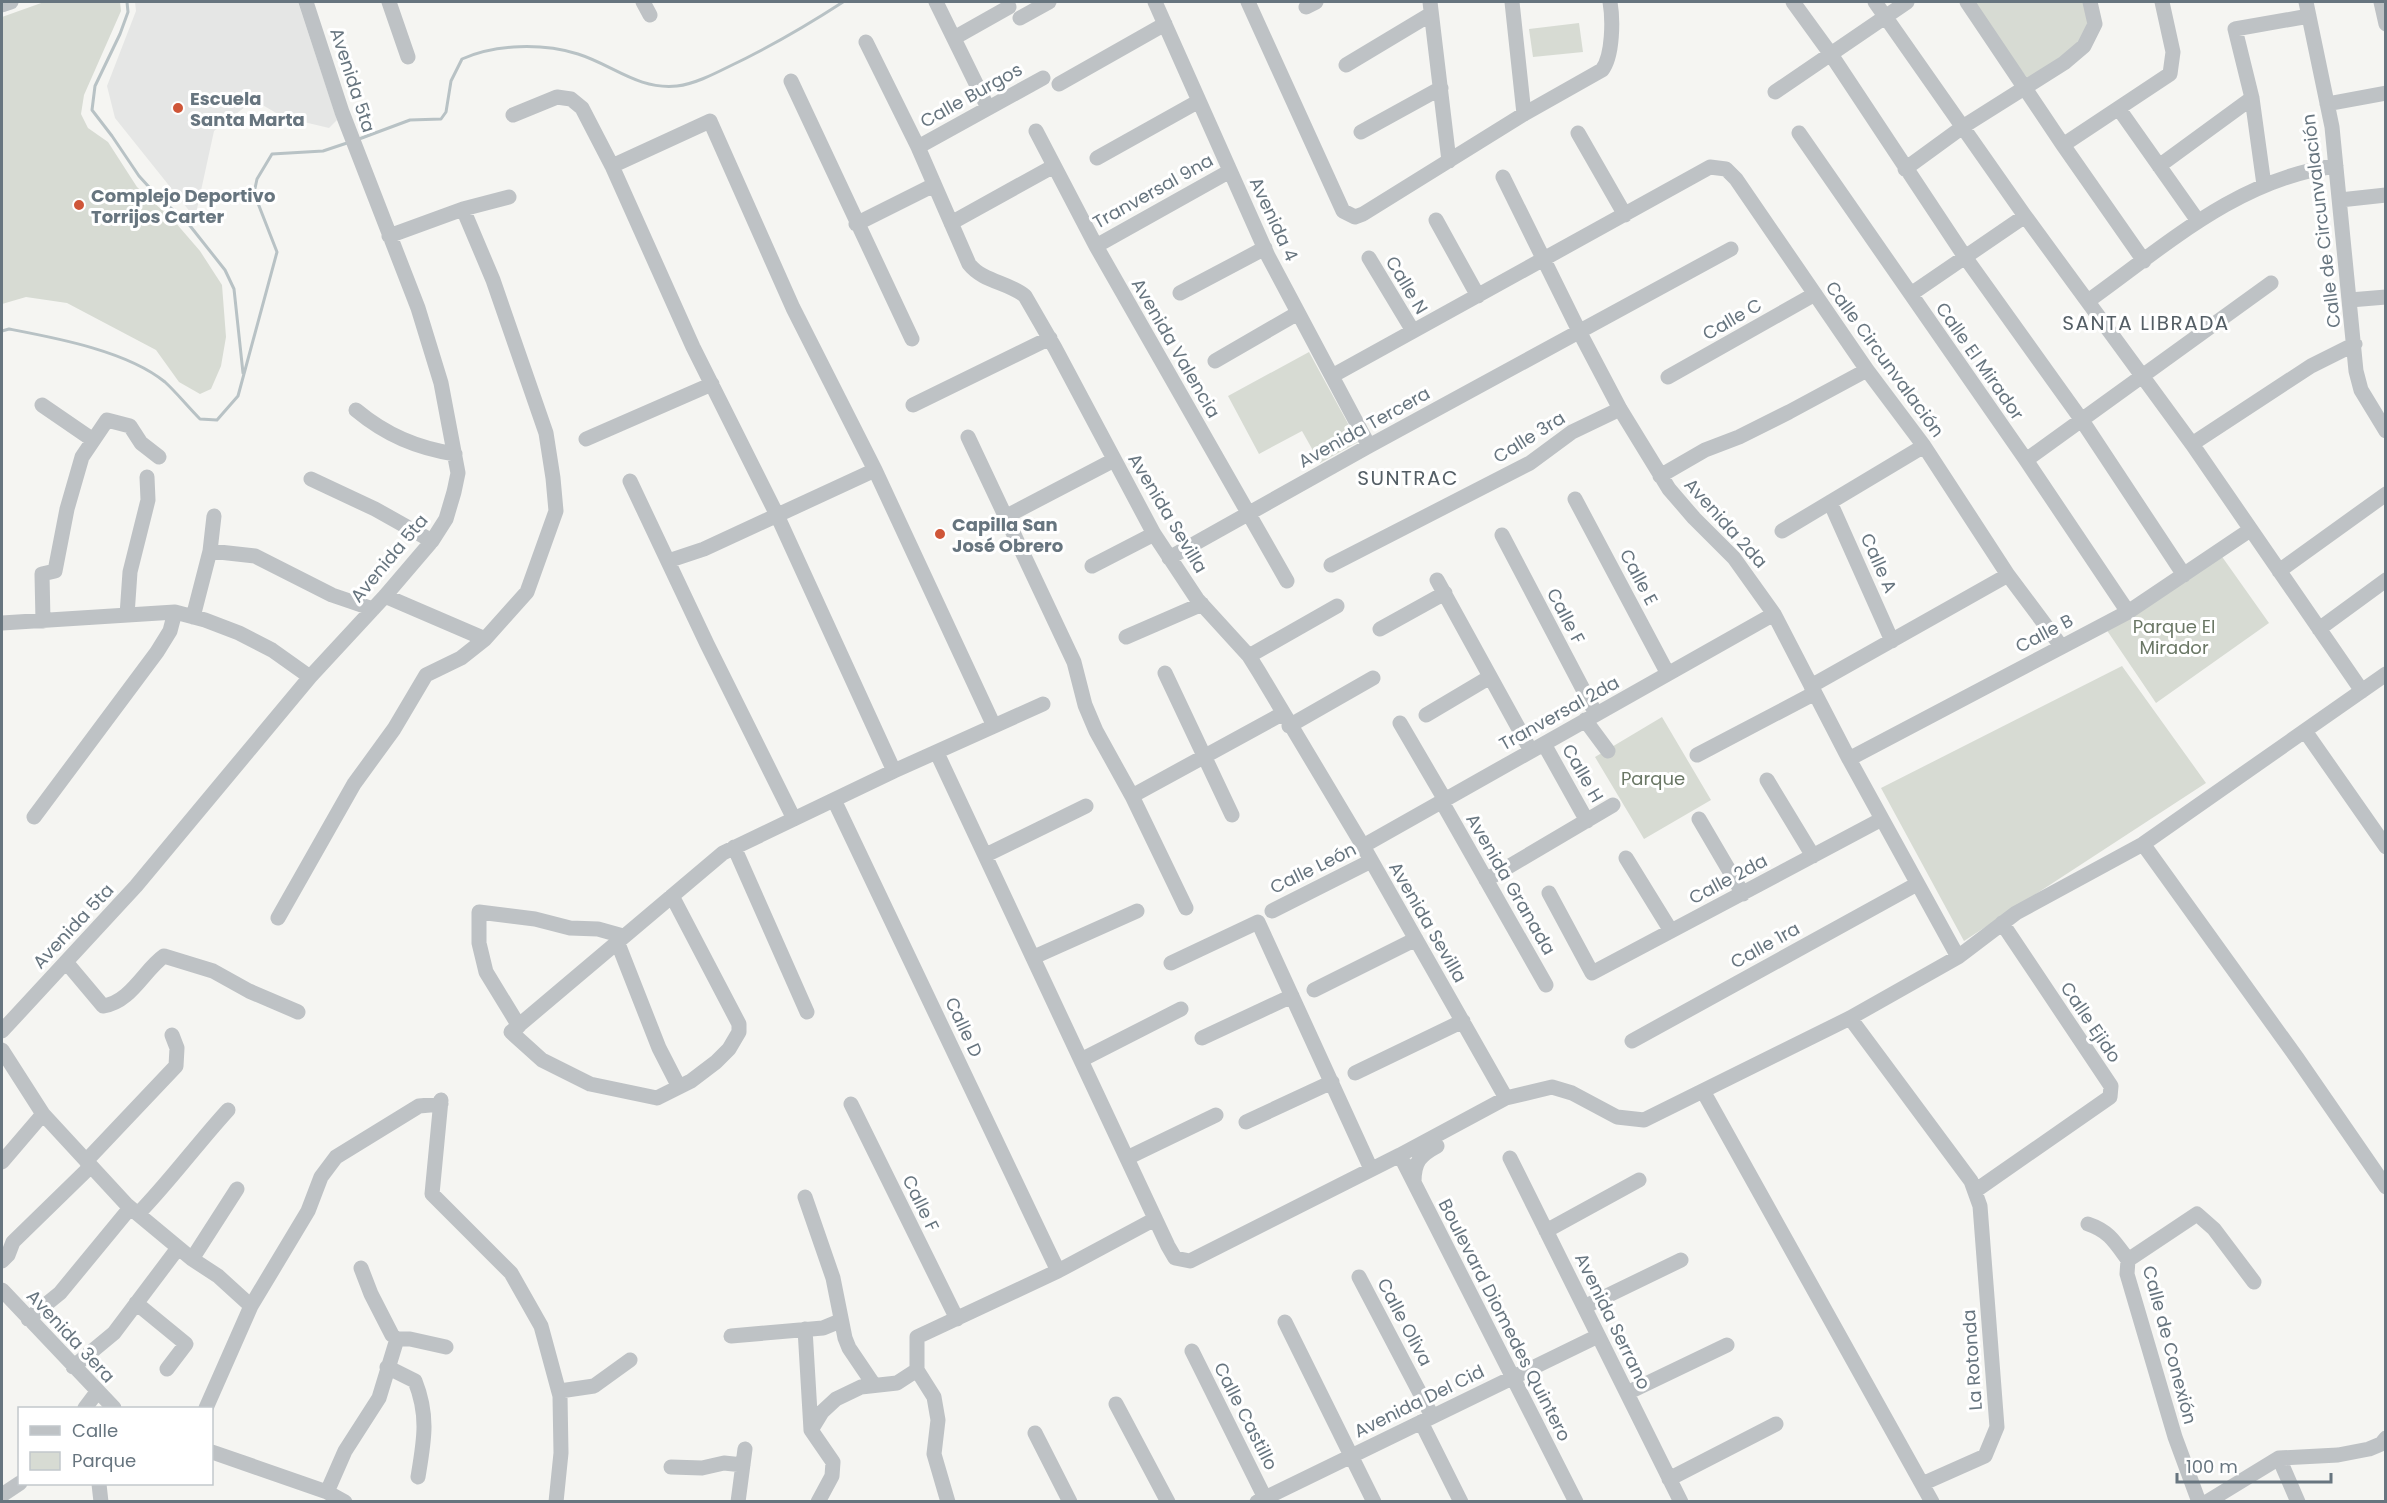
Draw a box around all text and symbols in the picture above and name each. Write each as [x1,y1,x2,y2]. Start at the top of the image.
street label: Avenida 5ta [324,25,382,135]
street label: Calle Burgos [915,57,1027,133]
place label: Escuela Santa Marta [190,86,305,132]
marker: Escuela Santa Marta [171,101,185,115]
street label: Calle de Circunvalación [2295,113,2347,329]
street label: Tranversal 9na [1088,148,1218,234]
street label: Avenida 4 [1244,173,1304,265]
place label: Complejo Deportivo Torrijos Carter [91,183,275,229]
marker: Complejo Deportivo Torrijos Carter [72,198,86,212]
street label: Calle N [1380,251,1434,319]
street label: Avenida Valencia [1126,274,1226,422]
street label: Calle Circunvalación [1820,276,1950,442]
street label: Calle C [1698,292,1766,346]
street label: Calle El Mirador [1930,297,2030,425]
district label: SANTA LIBRADA [2062,309,2230,337]
street label: Avenida Tercera [1294,380,1434,474]
street label: Calle 3ra [1488,405,1570,469]
street label: Avenida Sevilla [1122,448,1214,578]
district label: SUNTRAC [1357,464,1459,492]
street label: Avenida 2da [1679,473,1773,573]
street label: Avenida 5ta [345,508,433,608]
place label: Capilla San José Obrero [952,512,1063,558]
marker: Capilla San José Obrero [933,527,947,541]
street label: Calle A [1855,529,1903,597]
street label: Calle E [1614,545,1664,609]
street label: Calle F [1541,584,1591,648]
street label: Calle B [2011,607,2077,659]
park label: Parque El Mirador [2133,614,2215,660]
street label: Tranversal 2da [1495,670,1623,756]
street label: Calle H [1556,739,1610,807]
park label: Parque [1621,766,1685,791]
street label: Avenida Granada [1460,809,1562,959]
street label: Calle León [1266,836,1360,900]
street label: Calle 2da [1684,848,1772,910]
street label: Avenida Sevilla [1383,857,1473,987]
street label: Avenida 5ta [27,878,119,974]
street label: Calle 1ra [1726,916,1804,974]
street label: Calle Ejido [2055,977,2127,1067]
street label: Calle D [939,993,989,1061]
street label: Calle F [897,1171,945,1235]
street label: Boulevard Diomedes Quintero [1433,1194,1577,1446]
street label: Avenida Serrano [1569,1249,1657,1393]
street label: Calle de Conexión [2137,1263,2203,1427]
street label: Calle Oliva [1371,1274,1439,1370]
street label: Avenida 3era [21,1284,121,1388]
street label: La Rotonda [1956,1309,1988,1411]
street label: Calle Castillo [1208,1358,1284,1474]
street label: Avenida Del Cid [1350,1359,1488,1443]
legend [18,1407,213,1485]
text: Calle [72,1418,118,1443]
scale bar [2177,1446,2332,1484]
text: Parque [72,1448,136,1473]
text: 100 m [2186,1454,2238,1479]

